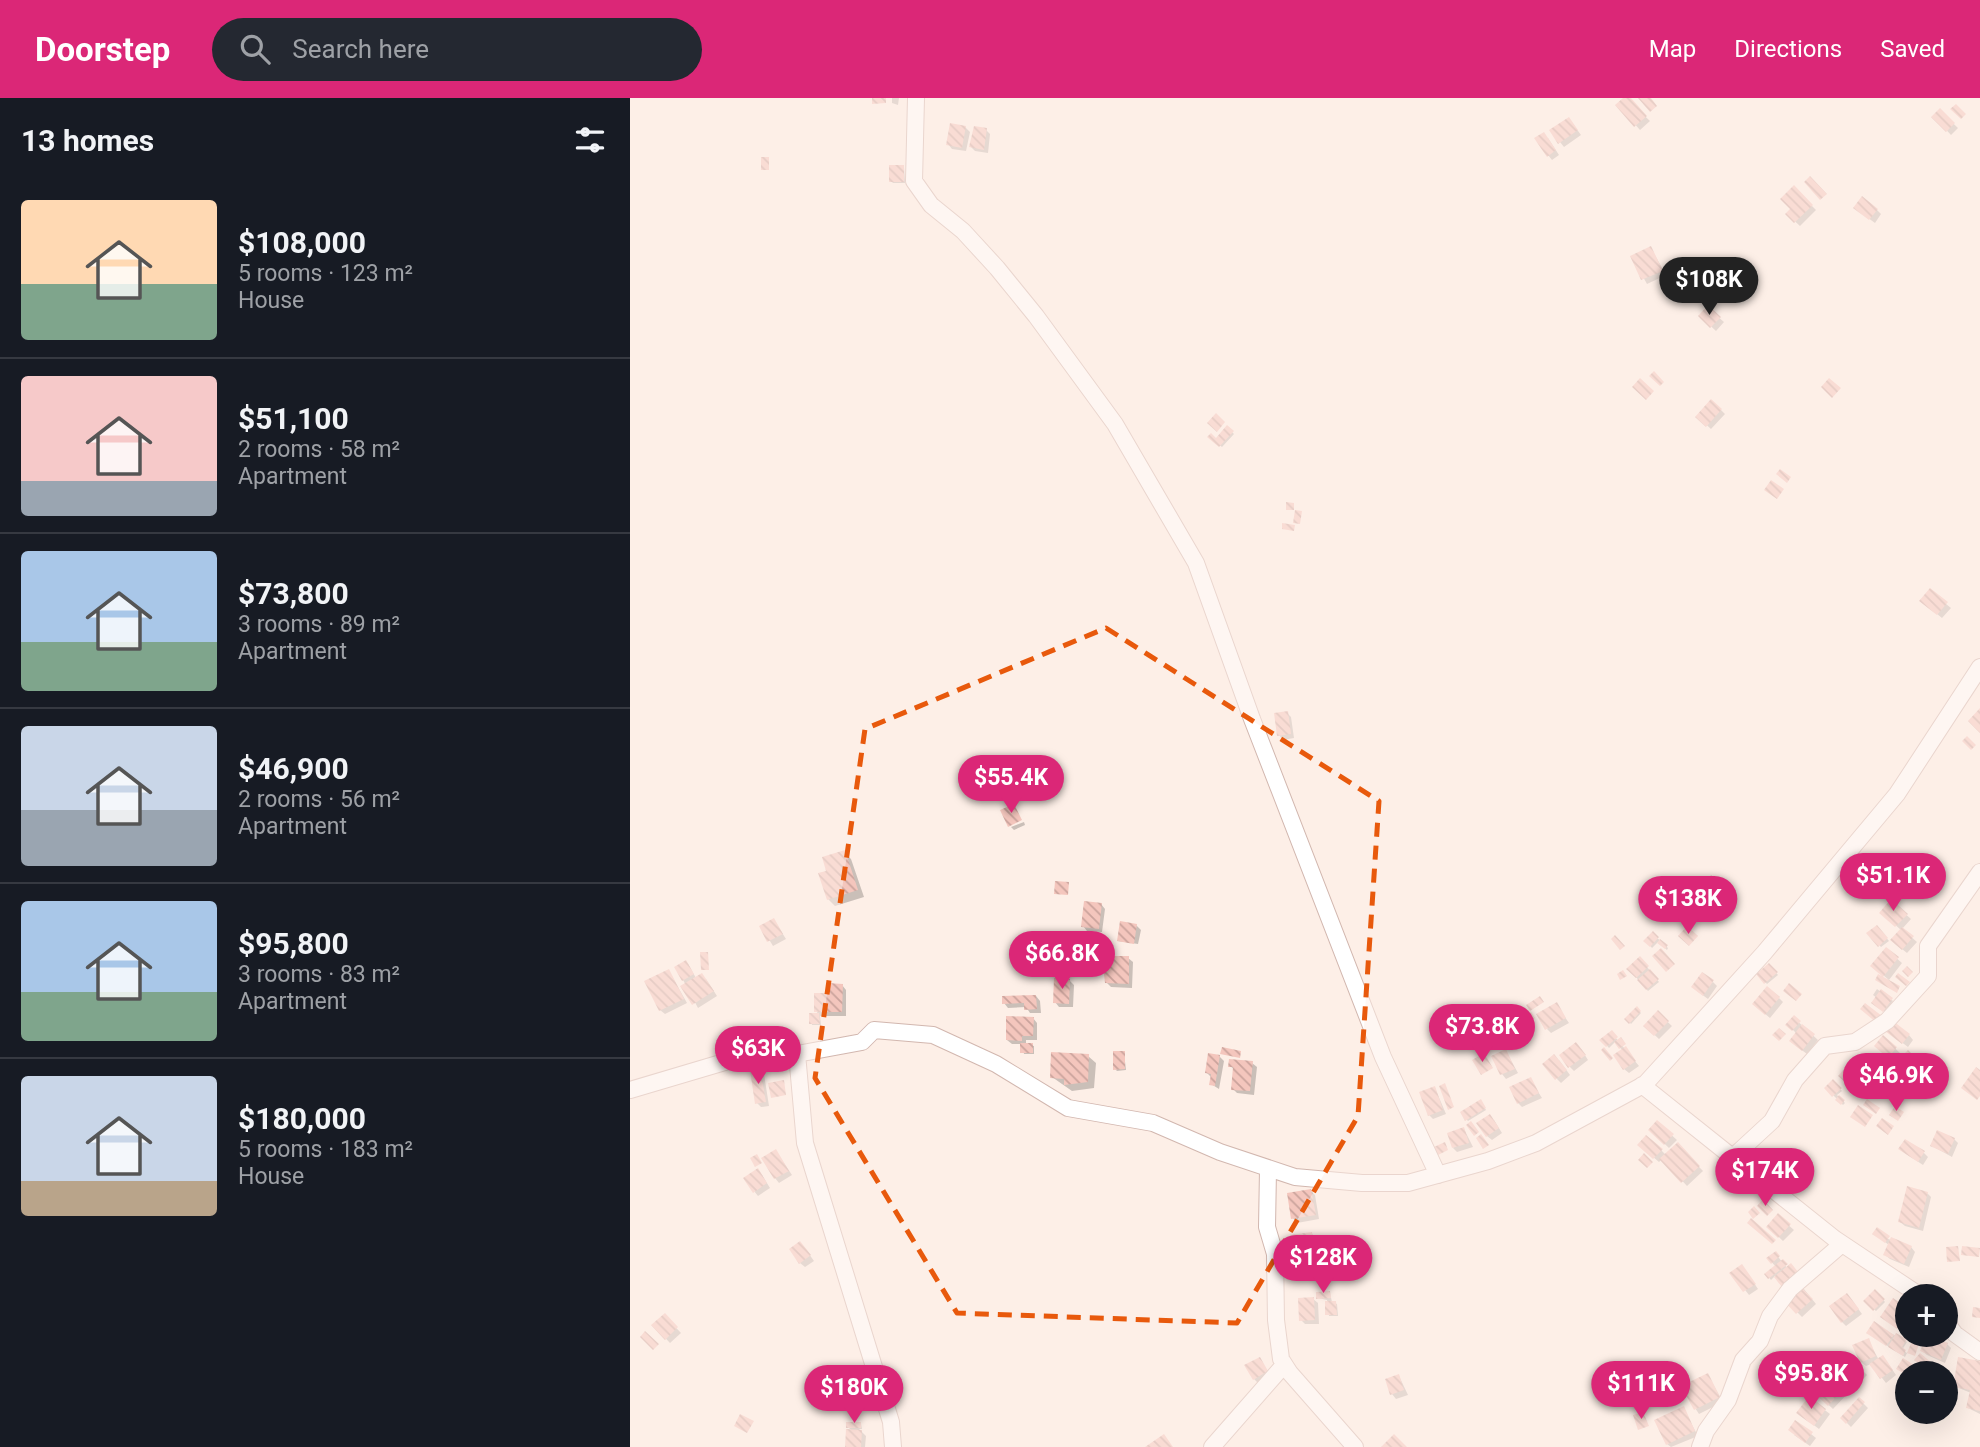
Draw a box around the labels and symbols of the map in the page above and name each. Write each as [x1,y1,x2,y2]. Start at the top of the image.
pin: $108K [1660,258,1758,317]
pin: $55.4K [954,756,1068,815]
pin: $51.1K [1836,854,1950,913]
pin: $138K [1639,876,1737,936]
pin: $66.8K [1005,932,1119,991]
pin: $73.8K [1425,1004,1539,1064]
pin: $63K [717,1026,799,1086]
pin: $46.9K [1839,1054,1953,1113]
pin: $174K [1716,1148,1814,1208]
pin: $128K [1274,1236,1372,1295]
pin: $95.8K [1754,1352,1868,1411]
pin: $111K [1592,1362,1690,1421]
pin: $180K [805,1366,903,1425]

